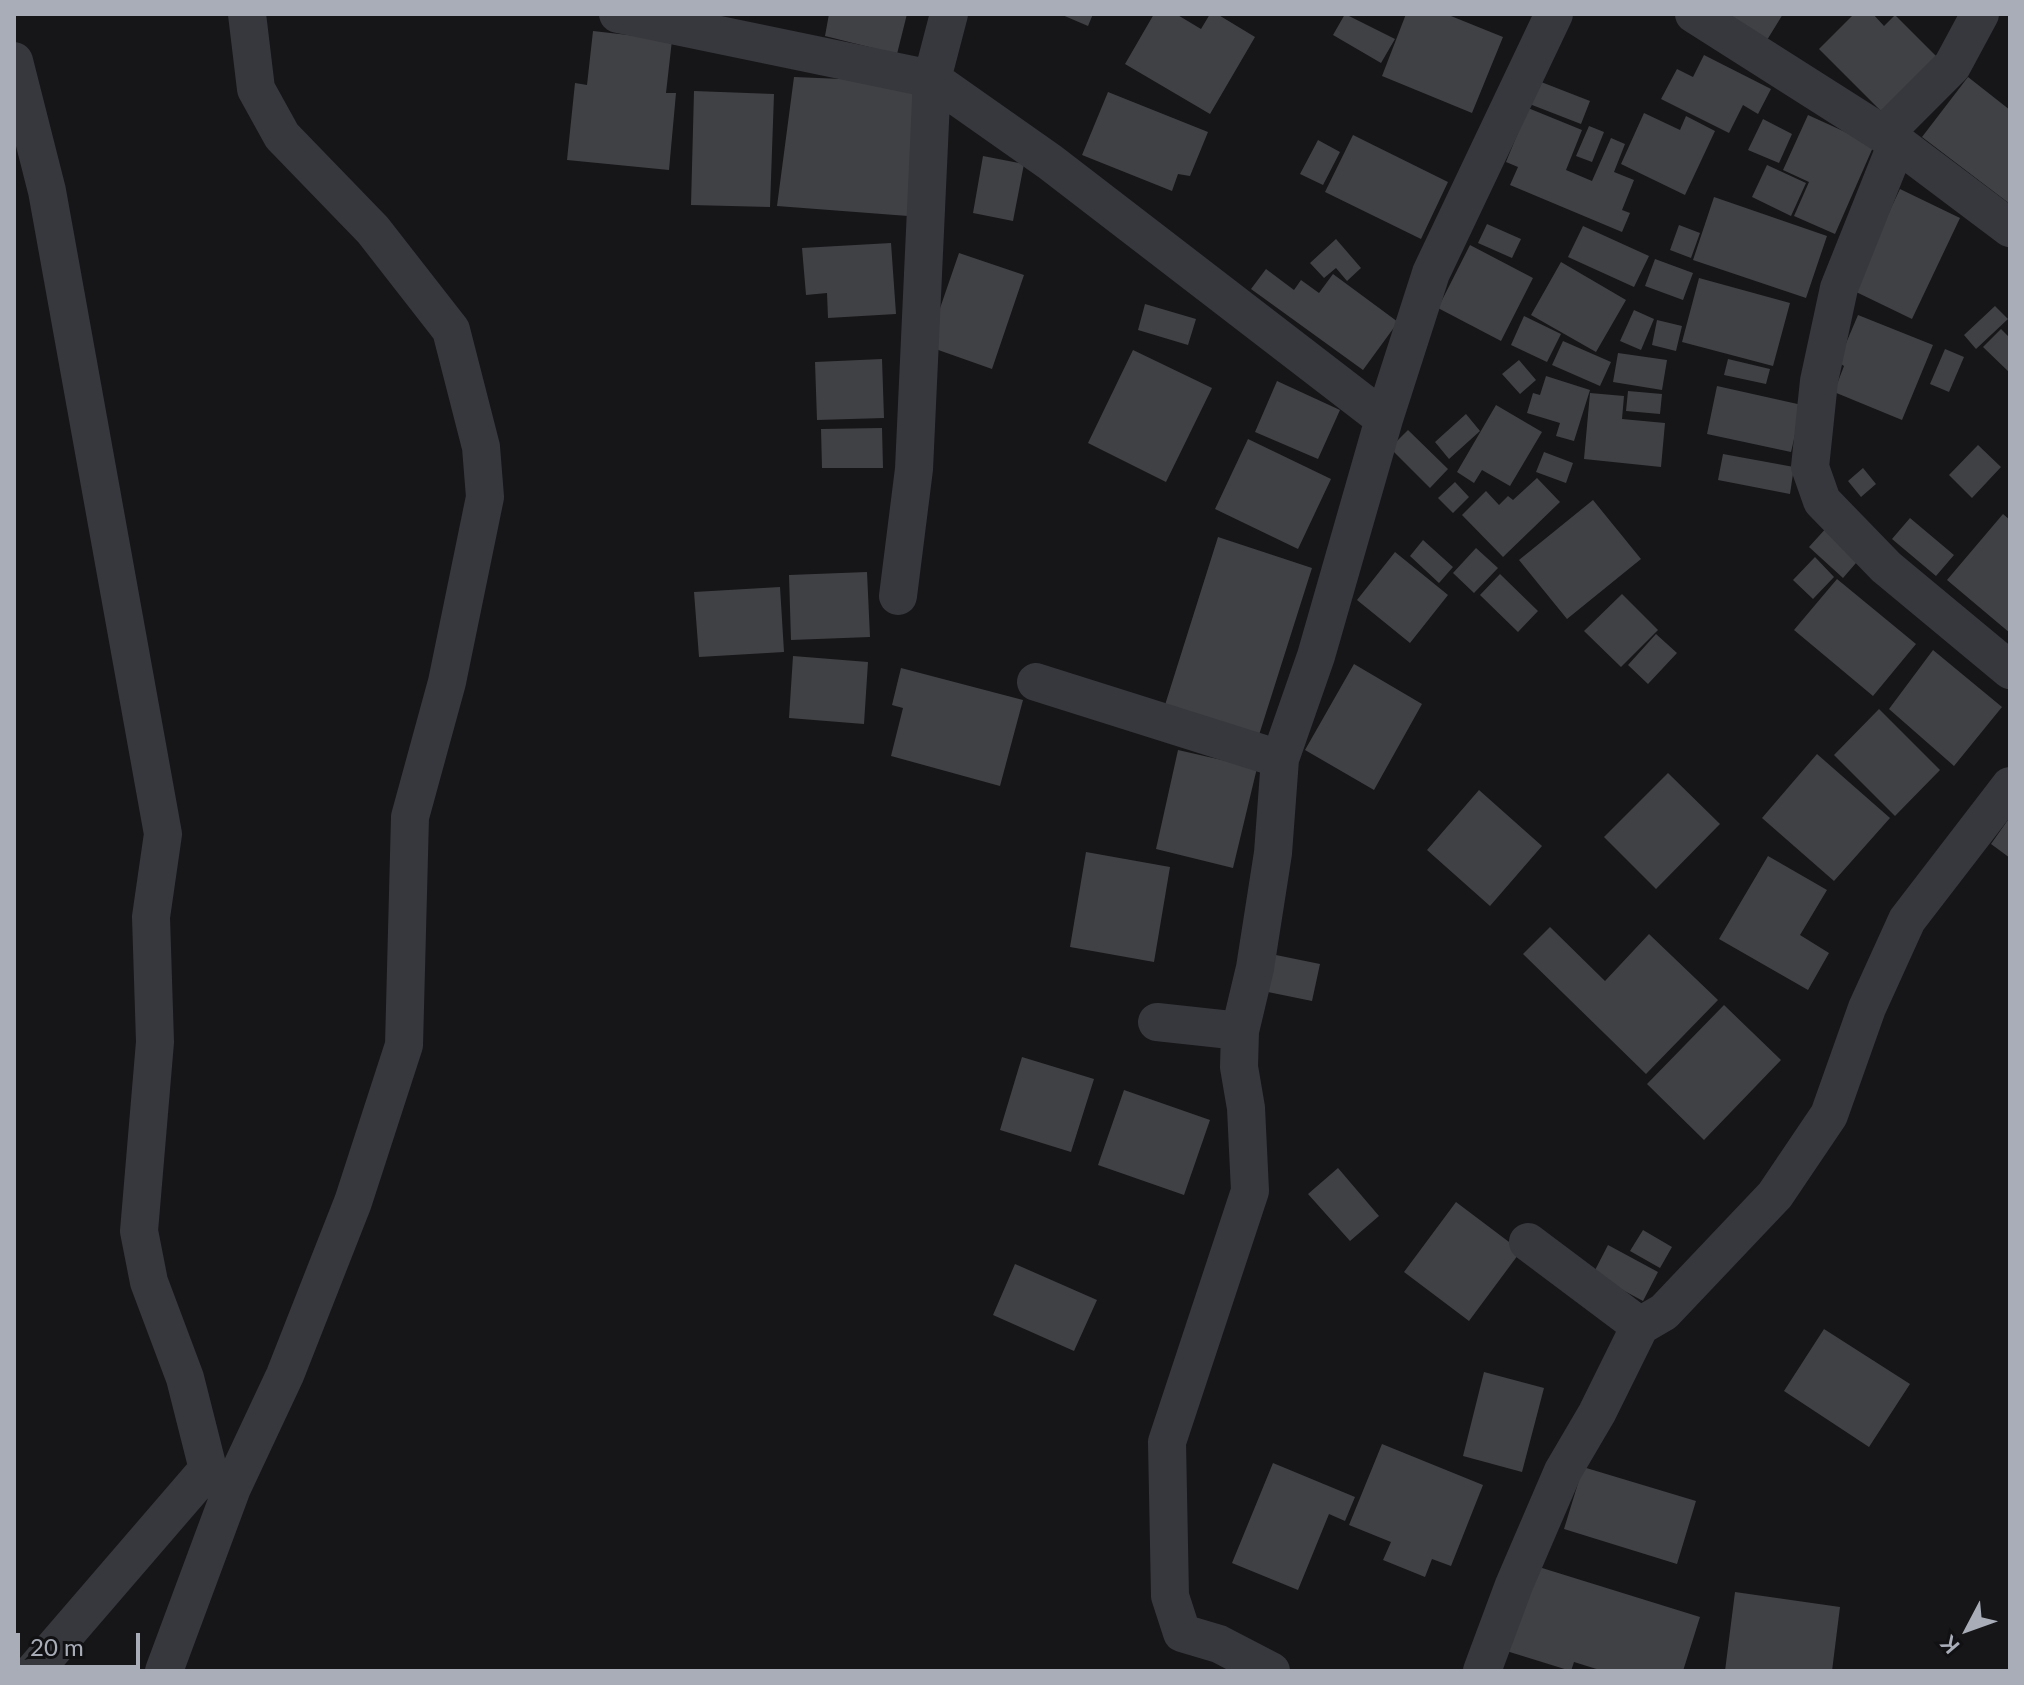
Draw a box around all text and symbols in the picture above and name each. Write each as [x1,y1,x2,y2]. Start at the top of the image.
north arrow [1928,1589,2008,1669]
scale bar [20,1617,144,1667]
text: K [1934,1631,1965,1660]
text: 20 m [30,1632,84,1661]

